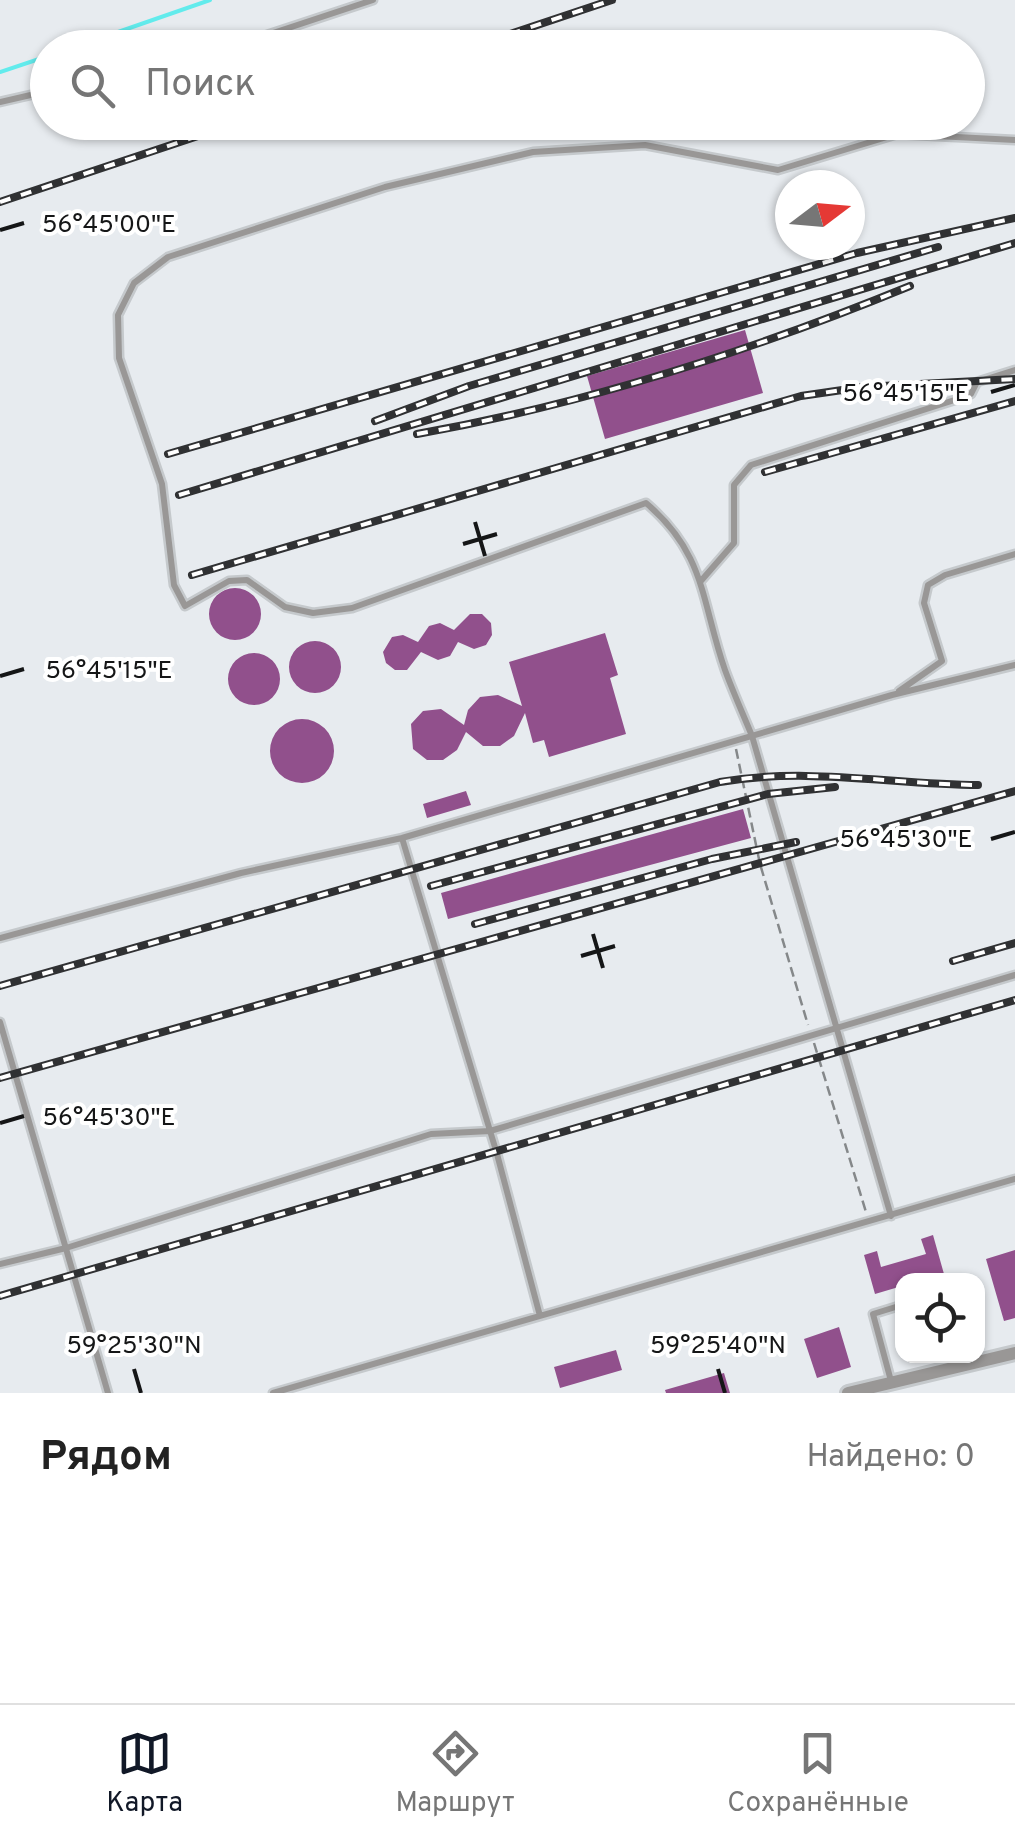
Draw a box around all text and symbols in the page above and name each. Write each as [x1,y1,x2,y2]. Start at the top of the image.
search box [30,30,985,140]
icon: search [65,58,120,113]
text: Поиск [145,61,256,110]
north arrow [775,170,865,260]
text: 56°45'00"E [42,210,176,242]
text: 56°45'15"E [843,379,969,411]
text: 56°45'15"E [46,656,172,688]
text: 56°45'30"E [840,825,972,857]
text: 56°45'30"E [43,1103,175,1135]
map controls [895,1273,985,1363]
button: locate [895,1273,985,1363]
text: 59°25'30"N [66,1331,202,1363]
text: 59°25'40"N [650,1331,786,1363]
text: Рядом [40,1432,172,1485]
text: Найдено: 0 [807,1438,975,1478]
tab: Карта [106,1726,183,1822]
tab: Маршрут [395,1726,515,1822]
tab: Сохранённые [727,1726,909,1822]

